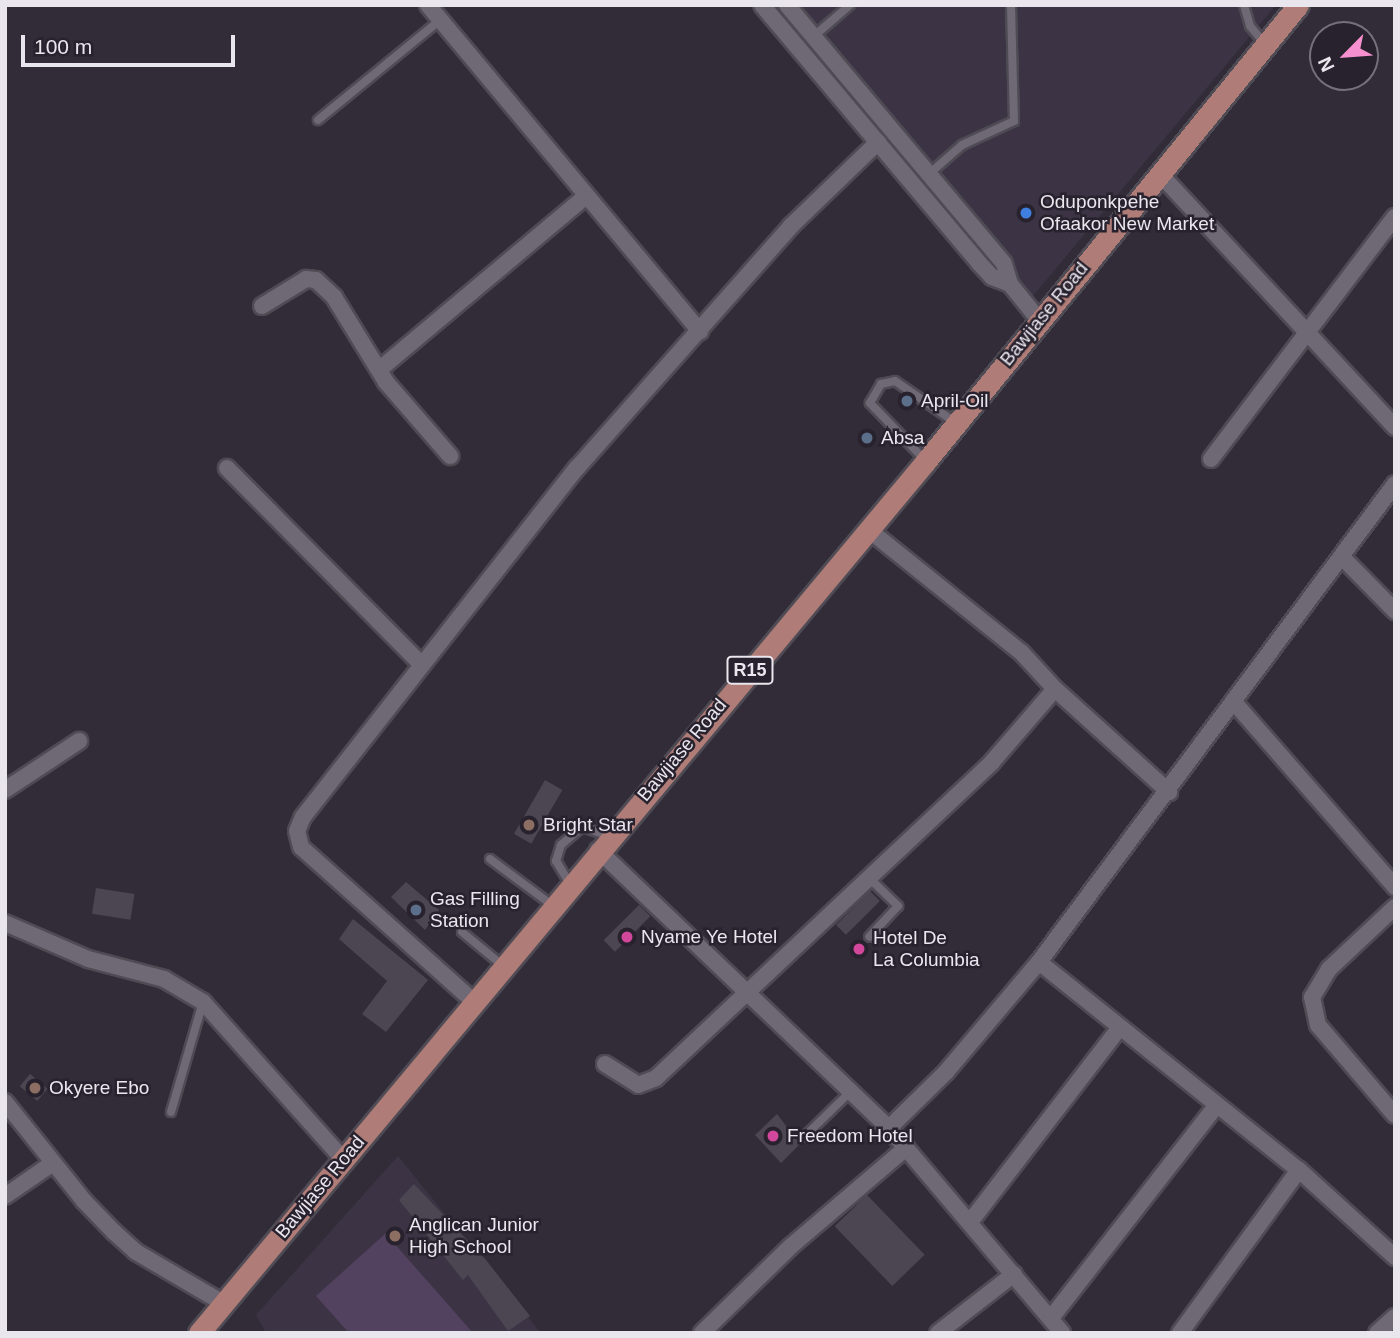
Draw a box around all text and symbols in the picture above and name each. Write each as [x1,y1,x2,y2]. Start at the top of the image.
scale bar [24,21,238,65]
north arrow [1309,21,1379,91]
text: 100 m [34,35,92,58]
text: N [1314,54,1339,75]
place label: Oduponkpehe Ofaakor New Market [1040,191,1214,235]
marker: Oduponkpehe Ofaakor New Market [1018,205,1034,221]
street label: Bawjiase Road [995,258,1093,370]
place label: April-Oil [921,390,989,412]
marker: April-Oil [899,393,915,409]
place label: Absa [881,427,924,449]
marker: Absa [859,430,875,446]
road number: R15 [726,656,774,684]
street label: Bawjiase Road [633,694,731,806]
place label: Bright Star [543,814,633,836]
marker: Bright Star [521,817,537,833]
place label: Gas Filling Station [430,888,520,932]
marker: Gas Filling Station [408,902,424,918]
place label: Nyame Ye Hotel [641,926,778,948]
place label: Hotel De La Columbia [873,927,980,971]
marker: Nyame Ye Hotel [619,929,635,945]
marker: Hotel De La Columbia [851,941,867,957]
place label: Okyere Ebo [49,1077,149,1099]
marker: Okyere Ebo [27,1080,43,1096]
place label: Freedom Hotel [787,1125,913,1147]
marker: Freedom Hotel [765,1128,781,1144]
street label: Bawjiase Road [271,1131,369,1243]
place label: Anglican Junior High School [409,1214,539,1258]
marker: Anglican Junior High School [387,1228,403,1244]

